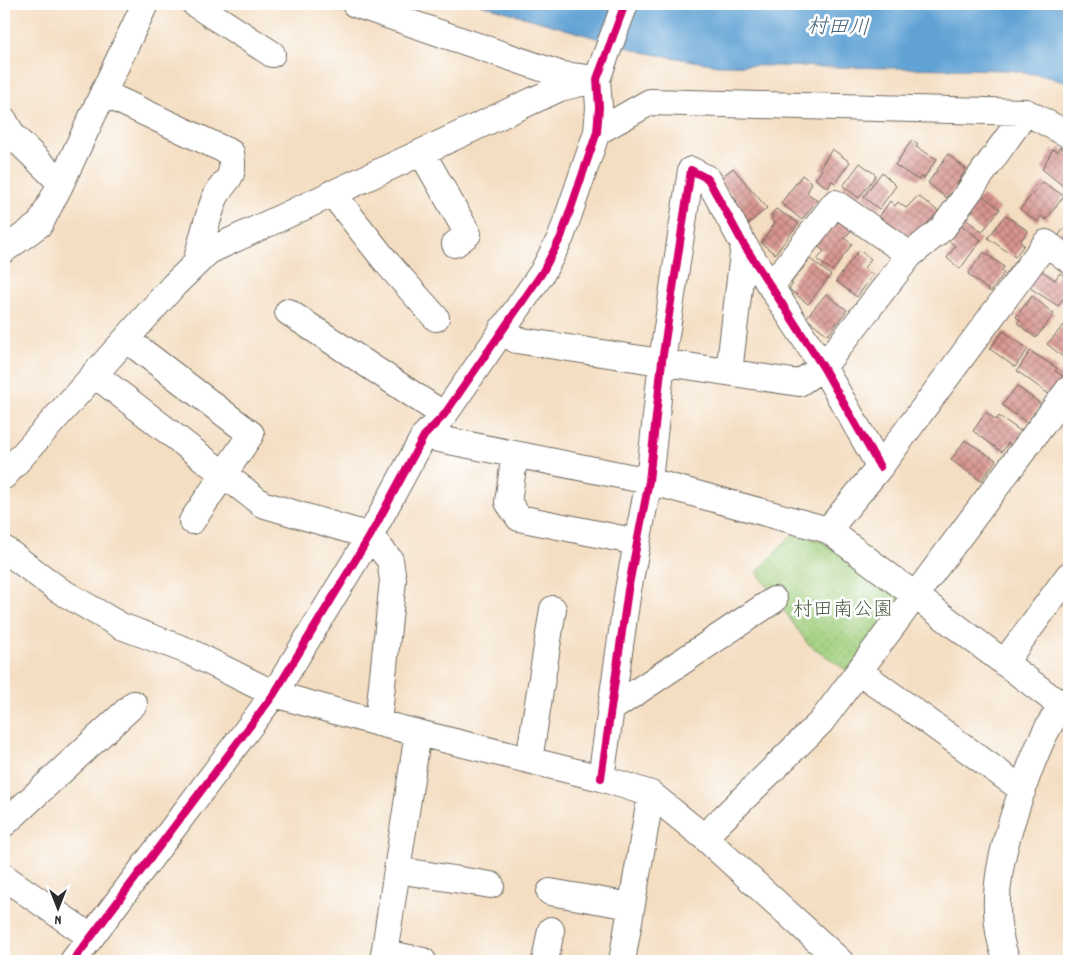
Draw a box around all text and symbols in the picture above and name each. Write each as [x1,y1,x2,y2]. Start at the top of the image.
water label: 村田川 [806,13,870,45]
park label: 村田南公園 [793,597,893,625]
north arrow [32,882,82,932]
text: N [54,909,61,929]

